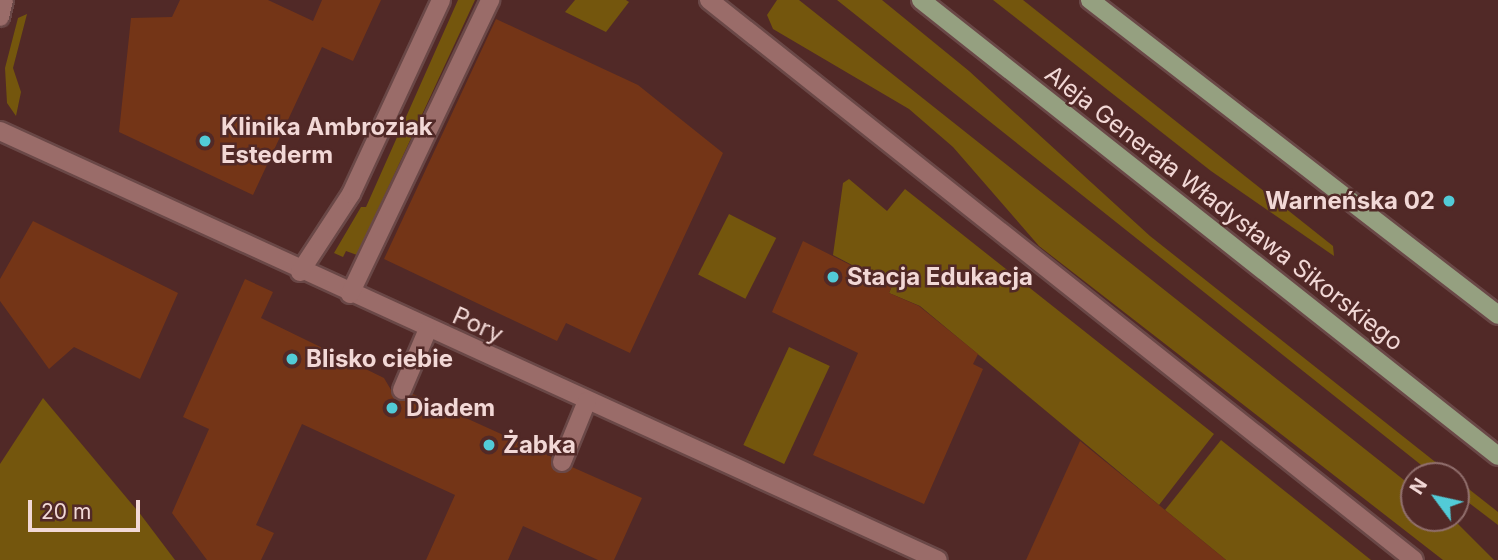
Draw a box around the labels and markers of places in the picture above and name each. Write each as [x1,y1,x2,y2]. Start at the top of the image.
place label: Klinika Ambroziak Estederm [221,113,433,169]
marker: Klinika Ambroziak Estederm [195,131,215,151]
place label: Warneńska 02 [1265,187,1435,215]
marker: Warneńska 02 [1441,193,1457,209]
place label: Stacja Edukacja [847,263,1033,291]
marker: Stacja Edukacja [825,269,841,285]
place label: Blisko ciebie [306,345,453,373]
marker: Blisko ciebie [284,351,300,367]
place label: Diadem [406,394,495,422]
marker: Diadem [384,400,400,416]
place label: Żabka [503,431,576,459]
marker: Żabka [481,437,497,453]

